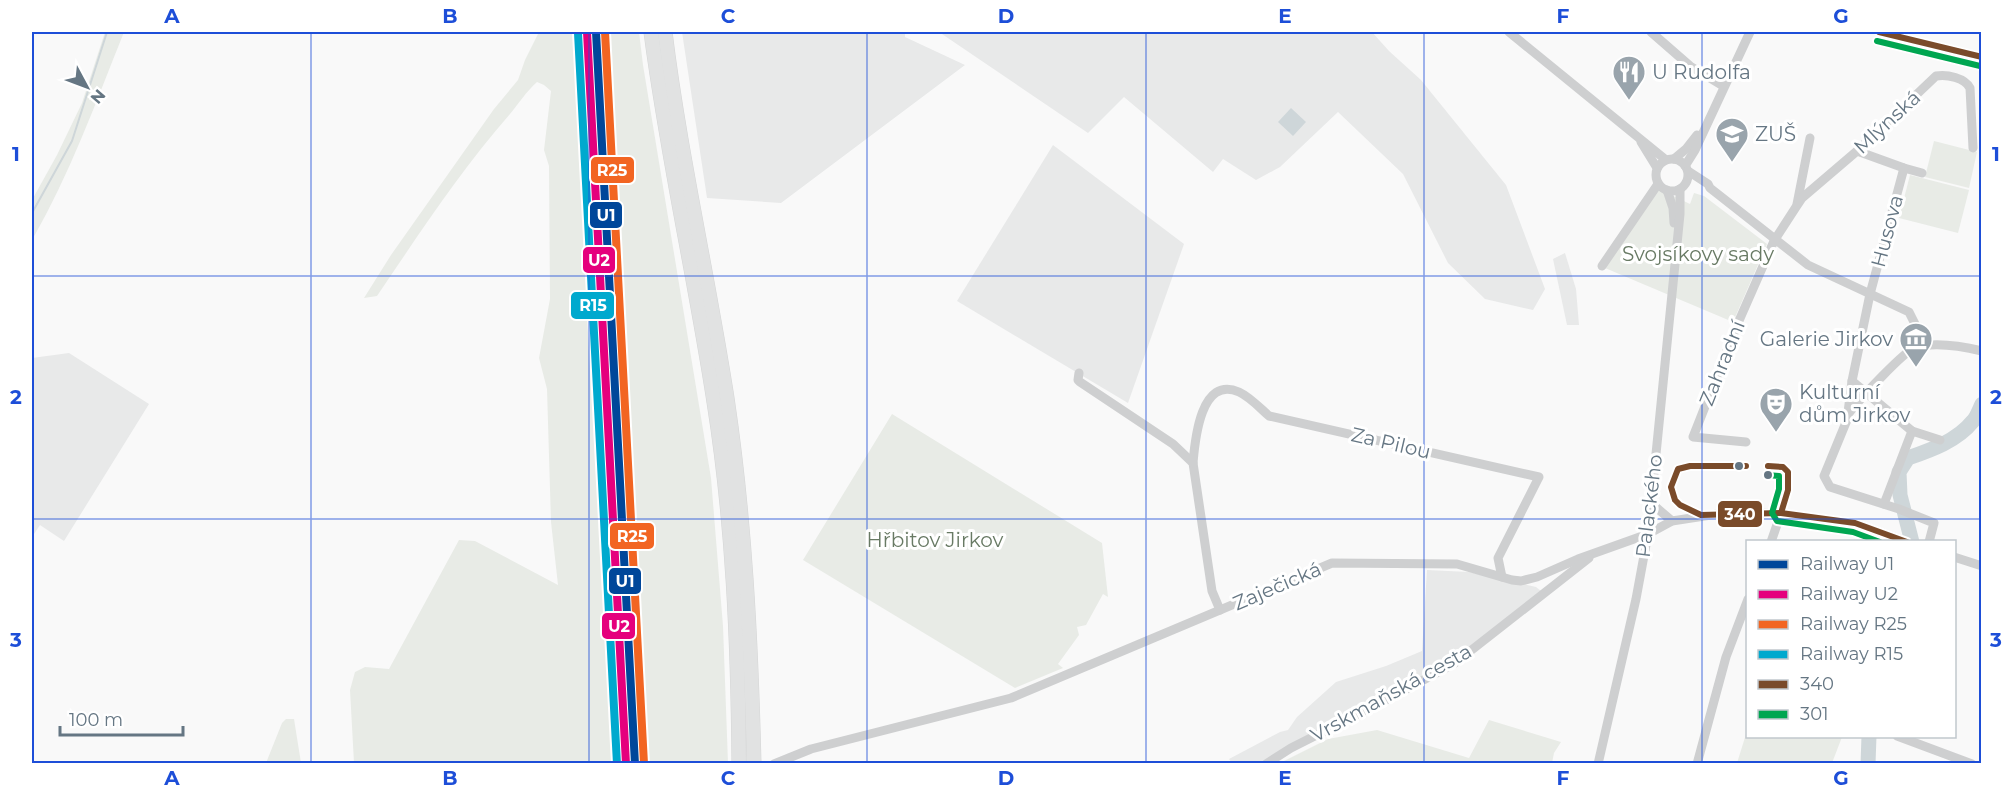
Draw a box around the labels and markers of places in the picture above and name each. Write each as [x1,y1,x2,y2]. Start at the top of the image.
restaurant icon: U Rudolfa [1611,54,1647,101]
place label: U Rudolfa [1652,60,1751,84]
school or university icon: ZUŠ [1714,116,1750,163]
place label: ZUŠ [1755,122,1796,146]
museum icon: Galerie Jirkov [1898,321,1934,368]
place label: Galerie Jirkov [1760,327,1893,351]
place label: Kulturní dům Jirkov [1799,380,1911,427]
theatre icon: Kulturní dům Jirkov [1758,386,1794,433]
unlabelled marker [1733,460,1745,472]
unlabelled marker [1762,469,1774,481]

